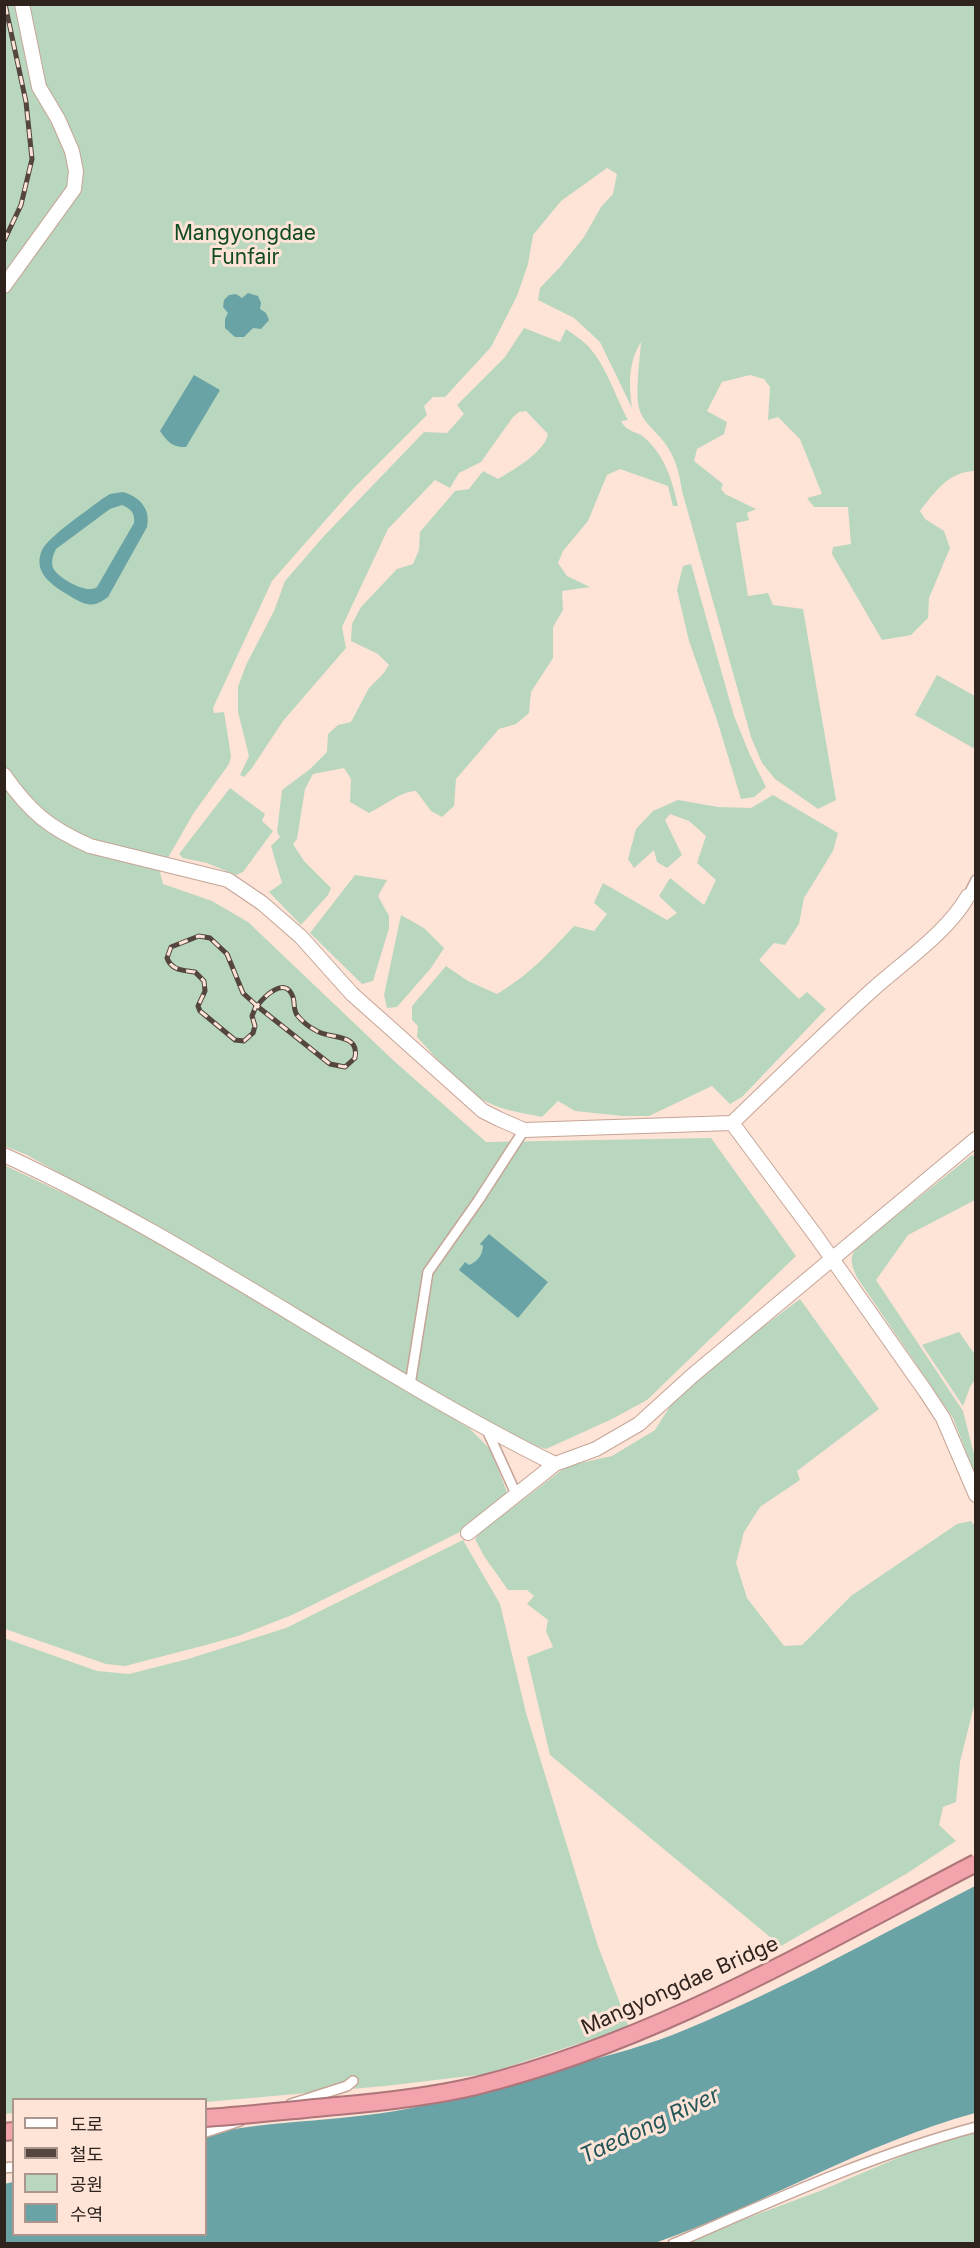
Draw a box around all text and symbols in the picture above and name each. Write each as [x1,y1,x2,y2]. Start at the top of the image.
park label: Mangyongdae Funfair [174,221,316,271]
street label: Mangyongdae Bridge [578,1931,782,2041]
water label: Taedong River [576,2082,724,2170]
legend [12,2098,207,2236]
text: 도로 [70,2114,103,2135]
text: 철도 [70,2144,103,2165]
text: 공원 [70,2174,103,2195]
text: 수역 [70,2204,103,2225]

